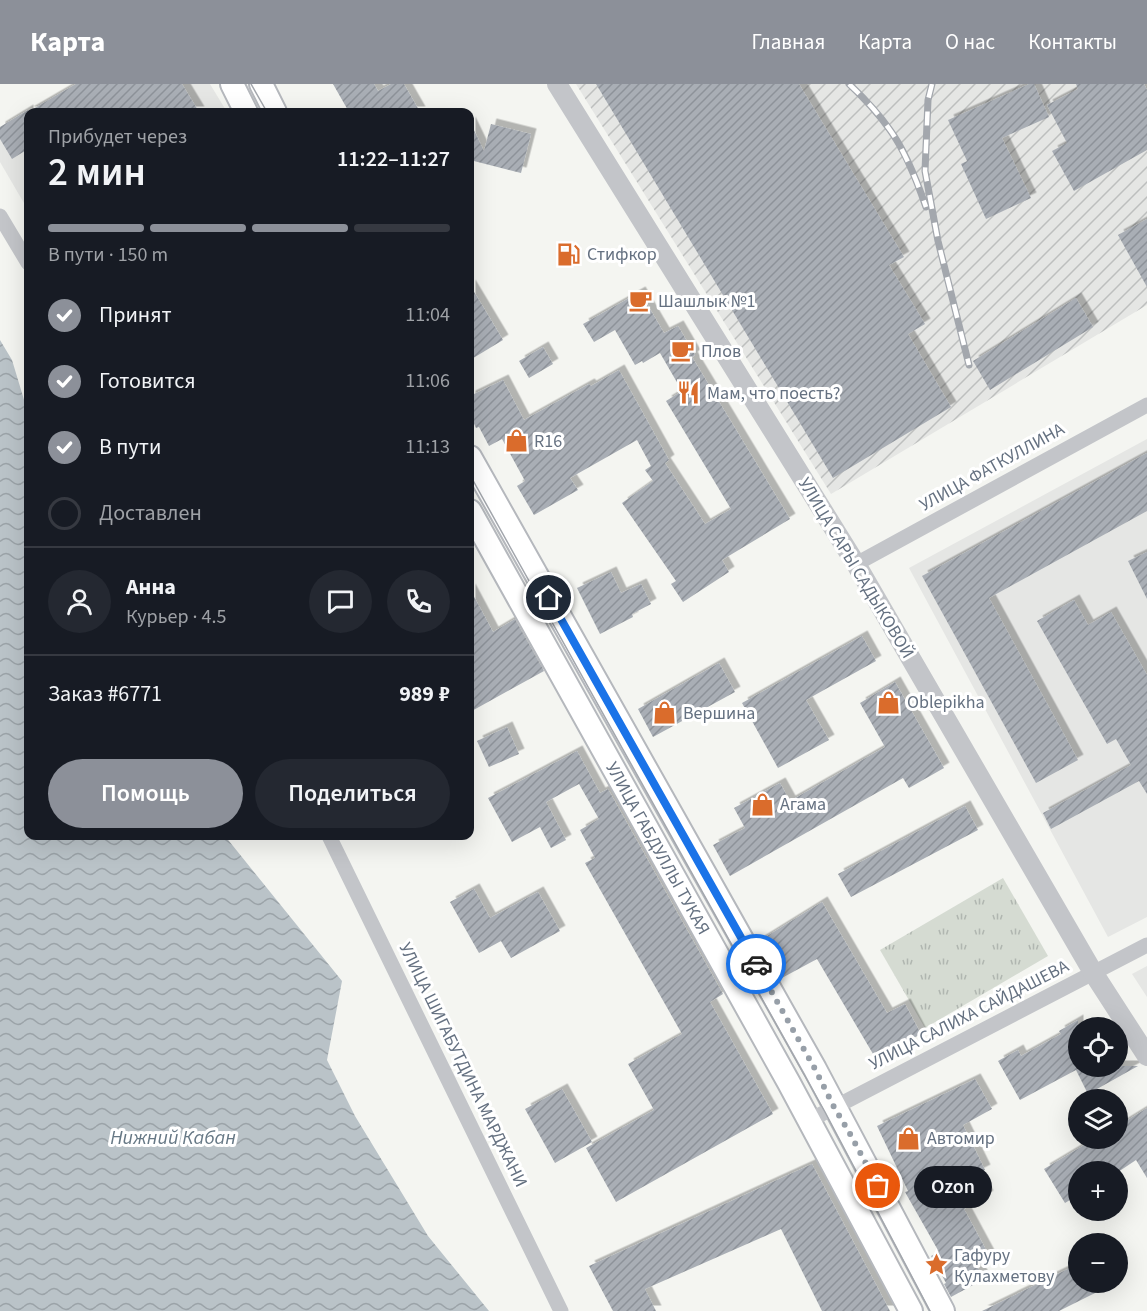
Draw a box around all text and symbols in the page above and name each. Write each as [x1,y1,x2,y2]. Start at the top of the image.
text: Карта [30,22,105,62]
text: Главная [752,27,825,57]
text: Карта [858,27,912,57]
text: О нас [945,27,995,57]
text: Контакты [1028,27,1117,57]
text: Прибудет через [48,123,187,151]
text: 11:22–11:27 [337,143,450,175]
text: 2 мин [48,145,146,201]
text: В пути · 150 m [48,241,168,269]
fuel station icon: Стифкор [556,241,582,267]
place label: Стифкор [587,242,657,267]
cafe icon: Шашлык №1 [627,288,653,314]
place label: Шашлык №1 [658,289,756,314]
icon: check [48,299,81,332]
text: Принят [99,299,172,331]
text: 11:04 [405,301,450,329]
cafe icon: Плов [670,338,696,364]
place label: Плов [701,339,741,364]
icon: check [48,365,81,398]
text: Готовится [99,365,196,397]
text: 11:06 [405,367,450,395]
restaurant icon: Мам, что поесть? [676,380,702,406]
place label: Мам, что поесть? [707,381,840,406]
street label: УЛИЦА ФАТКУЛЛИНА [915,417,1069,517]
shop icon: R16 [503,428,529,454]
place label: R16 [534,429,562,454]
icon: check [48,431,81,464]
text: В пути [99,431,161,463]
text: 11:13 [405,433,450,461]
street label: УЛИЦА САРЫ САДЫКОВОЙ [792,473,920,663]
text: Доставлен [99,497,202,529]
button: person [48,570,111,633]
button: chat [309,570,372,633]
button: phone [387,570,450,633]
text: Анна [126,571,176,603]
pin [523,572,574,623]
icon: home [532,581,565,614]
text: Курьер · 4.5 [126,603,226,631]
text: Заказ #6771 [48,678,162,710]
text: 989 ₽ [399,678,450,710]
shop icon: Oblepikha [876,689,902,715]
place label: Oblepikha [907,690,985,715]
shop icon: Вершина [652,700,678,726]
place label: Вершина [683,701,755,726]
street label: УЛИЦА ГАБДУЛЛЫ ТУКАЯ [600,757,716,939]
button: Помощь [48,759,243,828]
button: Поделиться [255,759,450,828]
shop icon: Агама [749,791,775,817]
place label: Агама [780,792,826,817]
courier [726,934,786,994]
street label: УЛИЦА ШИГАБУТДИНА МАРДЖАНИ [393,938,533,1192]
icon: car [740,948,773,981]
street label: УЛИЦА САЛИХА САЙДАШЕВА [865,954,1073,1076]
map controls [1068,1017,1128,1293]
button: locate [1068,1017,1128,1077]
button: layers [1068,1089,1128,1149]
water label: Нижний Кабан [110,1124,236,1152]
shop icon: Автомир [896,1125,922,1151]
place label: Автомир [927,1126,995,1151]
pin [852,1160,903,1211]
button: + [1068,1161,1128,1221]
callout: Ozon [914,1165,992,1207]
icon: bag [861,1169,894,1202]
text: Ozon [931,1173,975,1201]
button: − [1068,1233,1128,1293]
place label: Гафуру Кулахметову [954,1243,1055,1289]
place icon: Гафуру Кулахметову [923,1252,949,1278]

